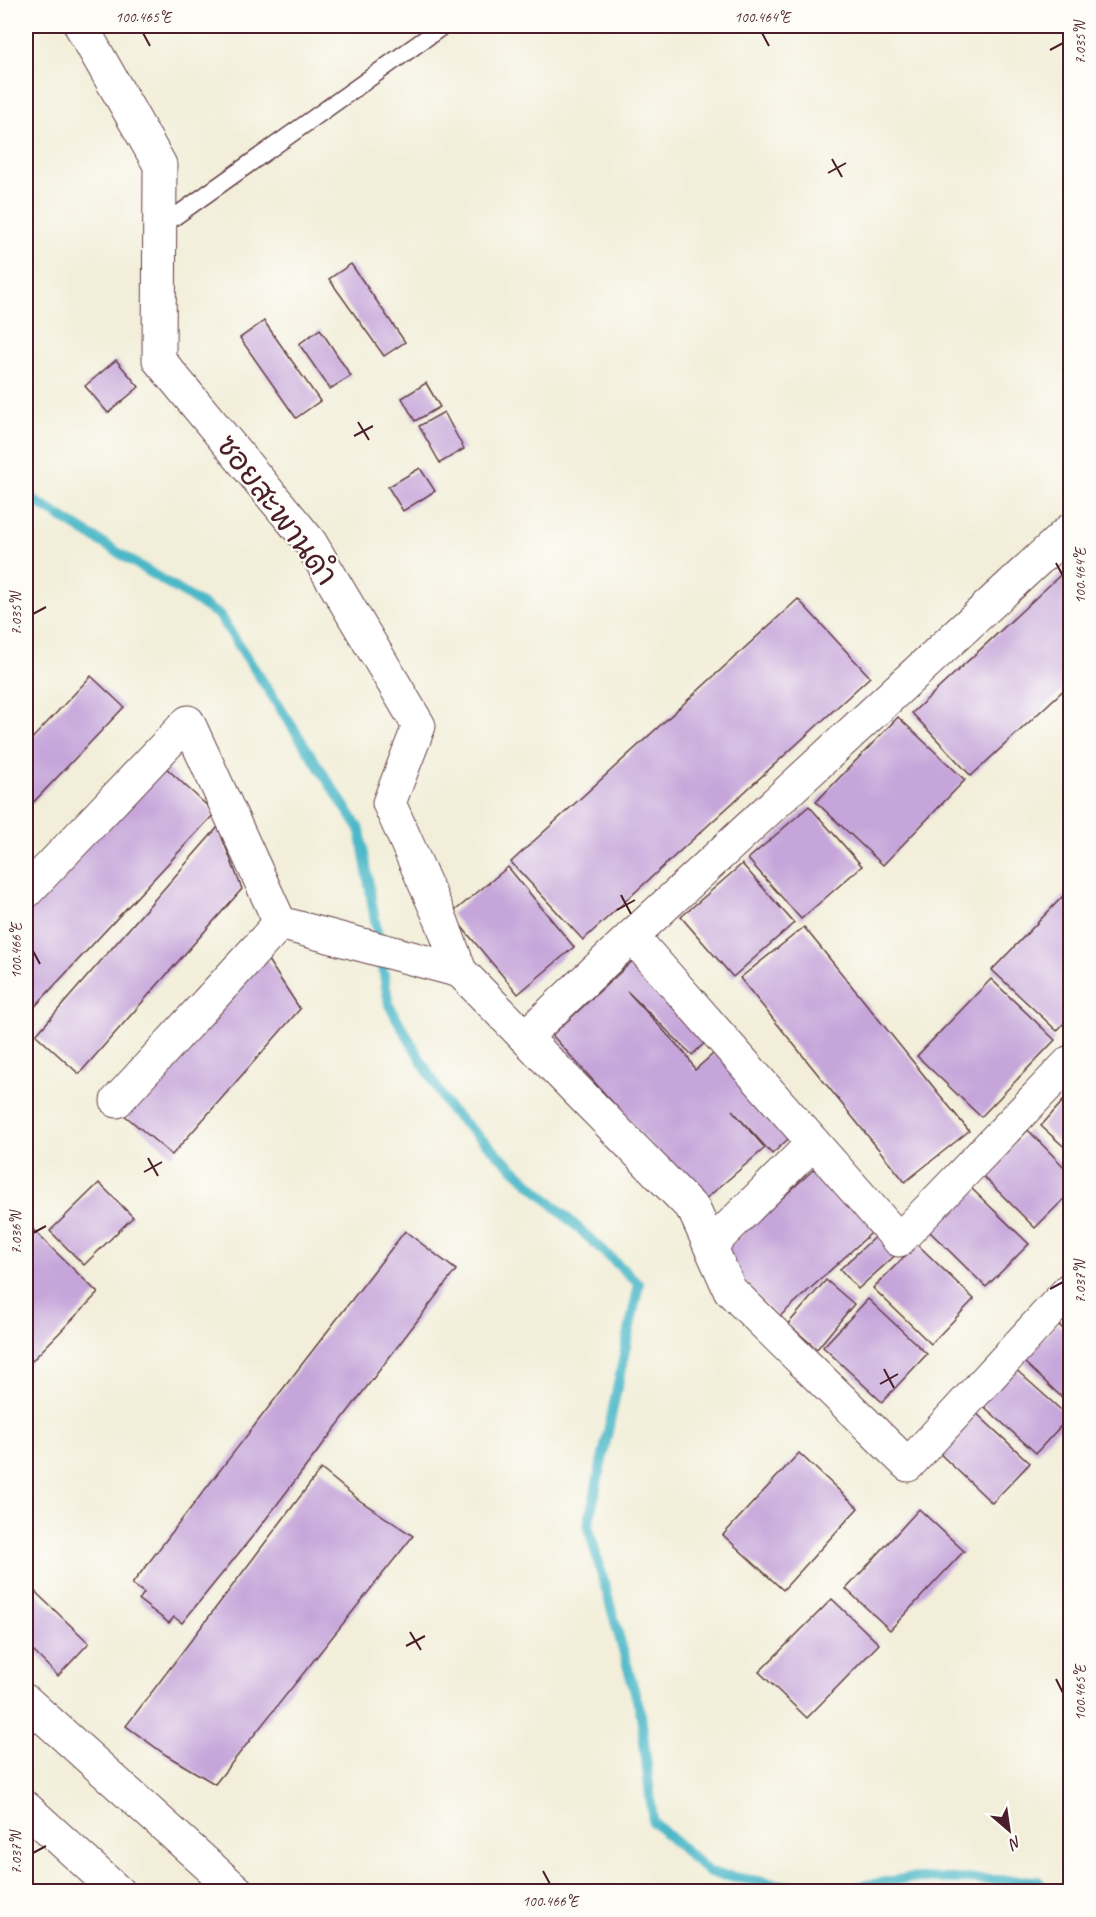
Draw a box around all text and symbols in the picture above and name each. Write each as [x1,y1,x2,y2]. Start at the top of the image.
text: 100.465°E [115,8,173,27]
text: 100.464°E [734,8,792,27]
text: 7.035°N [1071,18,1090,65]
street label: ซอยสะพานดำ [208,427,346,593]
text: 100.464°E [1071,546,1090,604]
text: 7.035°N [7,589,26,636]
text: 100.466°E [7,921,26,979]
text: 7.036°N [7,1208,26,1255]
text: 7.037°N [1071,1257,1090,1304]
text: 100.465°E [1071,1663,1090,1721]
north arrow [979,1800,1039,1860]
text: 7.037°N [7,1828,26,1875]
text: N [1004,1831,1025,1855]
text: 100.466°E [522,1892,580,1911]

